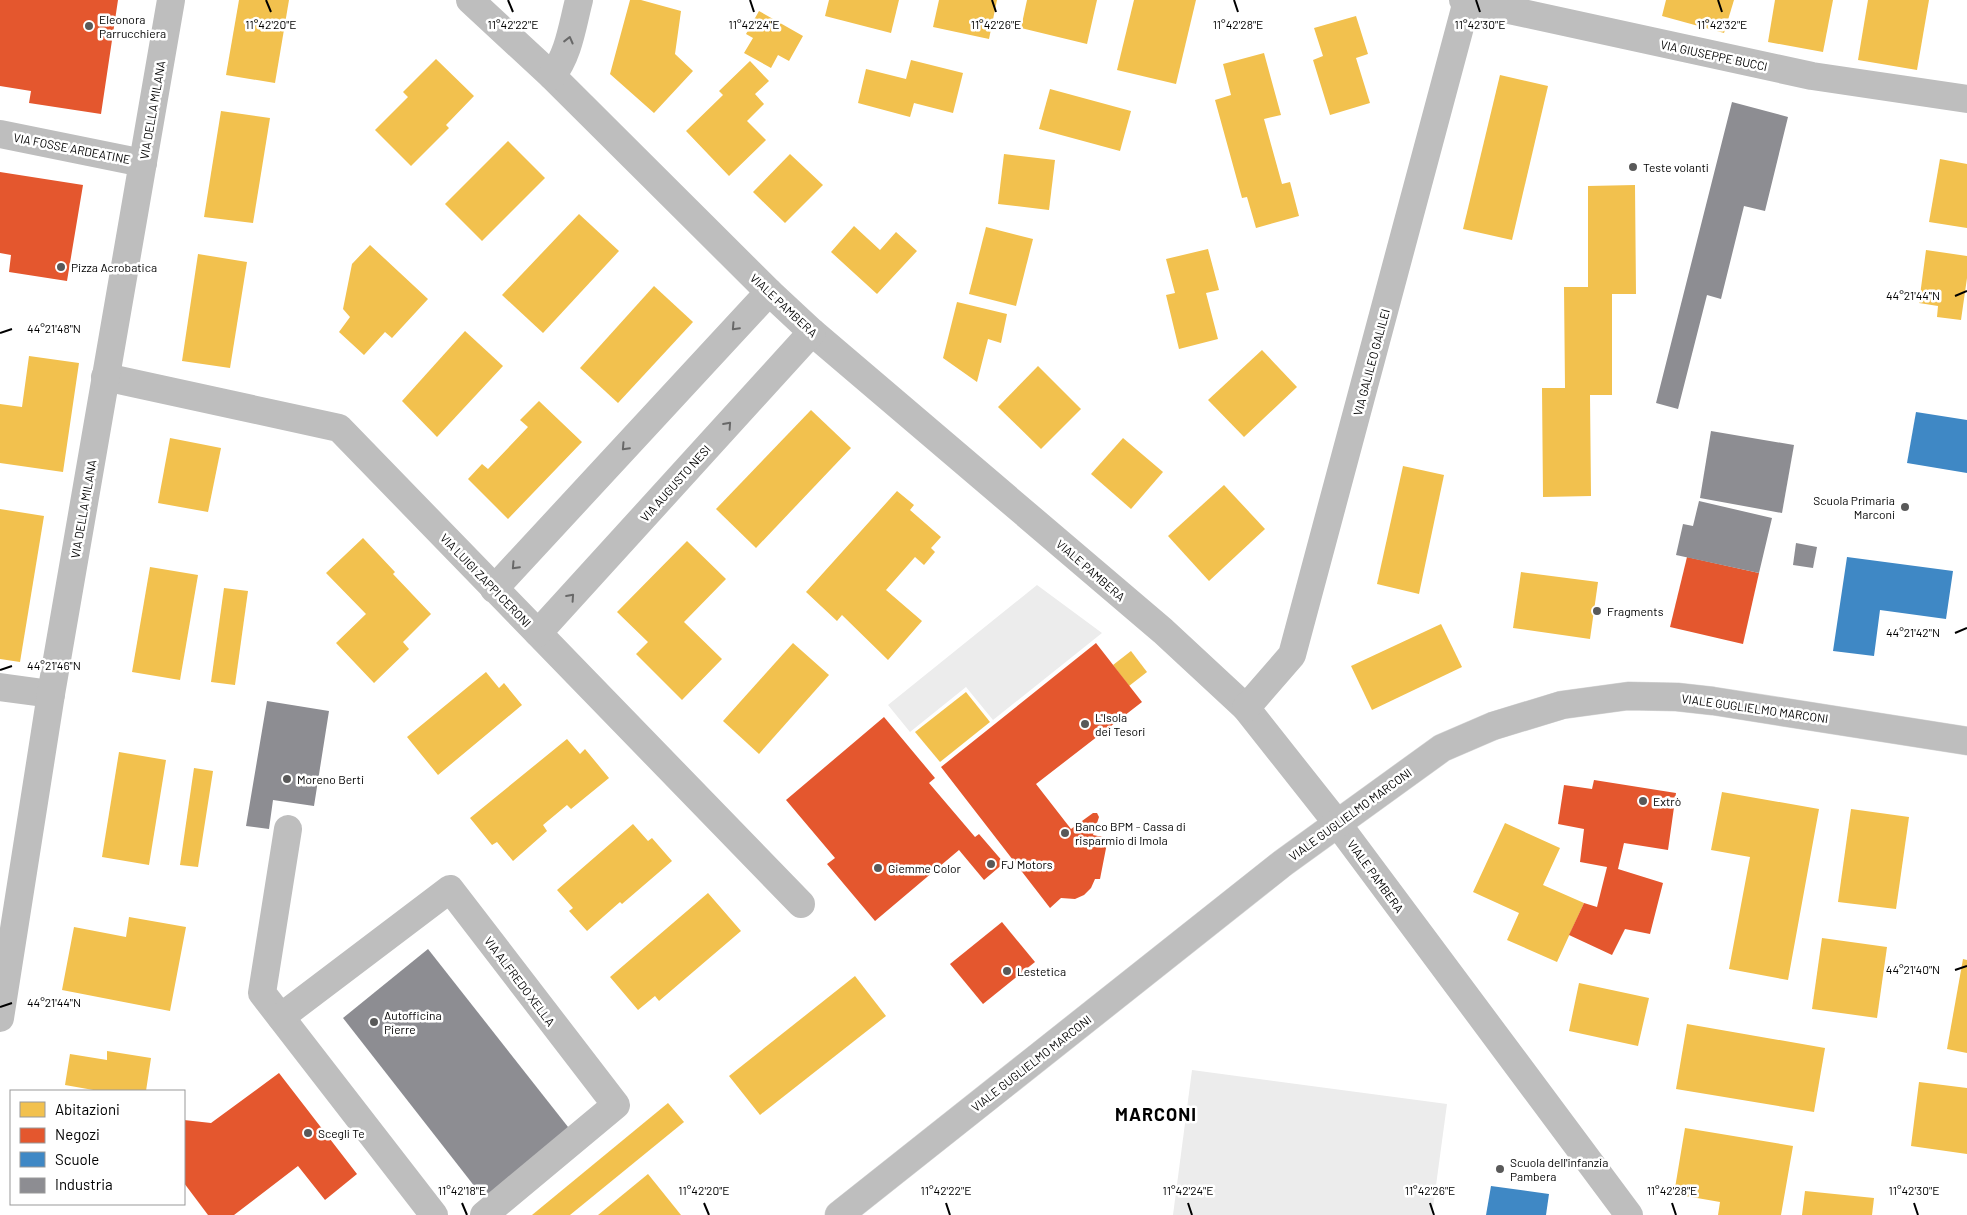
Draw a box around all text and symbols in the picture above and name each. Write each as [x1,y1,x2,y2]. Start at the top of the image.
place label: Eleonora Parrucchiera [99,12,166,40]
text: 11°42'20"E [245,17,297,31]
text: 11°42'22"E [488,17,538,31]
text: 11°42'24"E [729,17,779,31]
text: 11°42'26"E [971,17,1021,31]
text: 11°42'28"E [1213,17,1263,31]
text: 11°42'30"E [1454,17,1506,31]
text: 11°42'32"E [1697,17,1747,31]
marker: Eleonora Parrucchiera [83,20,95,32]
one-way arrow [563,35,574,44]
street label: VIA GIUSEPPE BUCCI [1659,37,1769,73]
street label: VIA DELLA MILANA [136,60,168,160]
street label: VIA FOSSE ARDEATINE [12,130,132,166]
place label: Teste volanti [1643,160,1709,174]
marker: Teste volanti [1627,161,1639,173]
place label: Pizza Acrobatica [71,260,157,274]
marker: Pizza Acrobatica [55,261,67,273]
street label: VIALE PAMBERA [748,270,820,340]
text: 44°21'44"N [1886,288,1940,302]
street label: VIA GALILEO GALILEI [1350,307,1392,417]
text: 44°21'48"N [27,321,81,335]
one-way arrow [732,322,741,331]
one-way arrow [722,422,731,431]
one-way arrow [622,441,631,450]
street label: VIA AUGUSTO NESI [637,442,713,524]
street label: VIA DELLA MILANA [67,459,99,559]
place label: Scuola Primaria Marconi [1813,493,1895,521]
marker: Scuola Primaria Marconi [1899,501,1911,513]
street label: VIA LUIGI ZAPPI CERONI [438,530,534,630]
street label: VIALE PAMBERA [1054,536,1128,604]
one-way arrow [512,561,521,570]
one-way arrow [565,593,574,602]
place label: Fragments [1607,604,1664,618]
marker: Fragments [1591,605,1603,617]
text: 44°21'42"N [1886,625,1940,639]
text: 44°21'46"N [27,658,81,672]
street label: VIALE GUGLIELMO MARCONI [1681,691,1829,725]
place label: L'Isola dei Tesori [1095,710,1145,738]
marker: L'Isola dei Tesori [1079,718,1091,730]
street label: VIALE GUGLIELMO MARCONI [1286,765,1414,863]
place label: Moreno Berti [297,772,364,786]
marker: Moreno Berti [281,773,293,785]
place label: Extrò [1653,794,1681,808]
marker: Extrò [1637,795,1649,807]
place label: Banco BPM - Cassa di risparmio di Imola [1075,819,1186,847]
marker: Banco BPM - Cassa di risparmio di Imola [1059,827,1071,839]
street label: VIALE PAMBERA [1345,837,1407,915]
place label: FJ Motors [1001,857,1053,871]
marker: FJ Motors [985,858,997,870]
place label: Giemme Color [888,861,961,875]
marker: Giemme Color [872,862,884,874]
street label: VIA ALFREDO XELLA [482,934,558,1028]
text: 44°21'40"N [1886,962,1940,976]
place label: Lestetica [1017,964,1066,978]
marker: Lestetica [1001,965,1013,977]
text: 44°21'44"N [27,995,81,1009]
place label: Autofficina Pierre [384,1008,442,1036]
street label: VIALE GUGLIELMO MARCONI [968,1012,1094,1114]
marker: Autofficina Pierre [368,1016,380,1028]
legend [10,1090,185,1205]
text: Abitazioni [55,1100,120,1118]
district label: MARCONI [1115,1103,1197,1125]
text: Negozi [55,1125,100,1143]
place label: Scegli Te [318,1126,365,1140]
marker: Scegli Te [302,1127,314,1139]
text: Scuole [55,1150,99,1168]
place label: Scuola dell'infanzia Pambera [1510,1155,1608,1183]
marker: Scuola dell'infanzia Pambera [1494,1163,1506,1175]
text: Industria [55,1175,113,1193]
text: 11°42'18"E [438,1183,486,1197]
text: 11°42'20"E [678,1183,730,1197]
text: 11°42'22"E [921,1183,971,1197]
text: 11°42'24"E [1163,1183,1213,1197]
text: 11°42'26"E [1405,1183,1455,1197]
text: 11°42'28"E [1647,1183,1697,1197]
text: 11°42'30"E [1888,1183,1940,1197]

